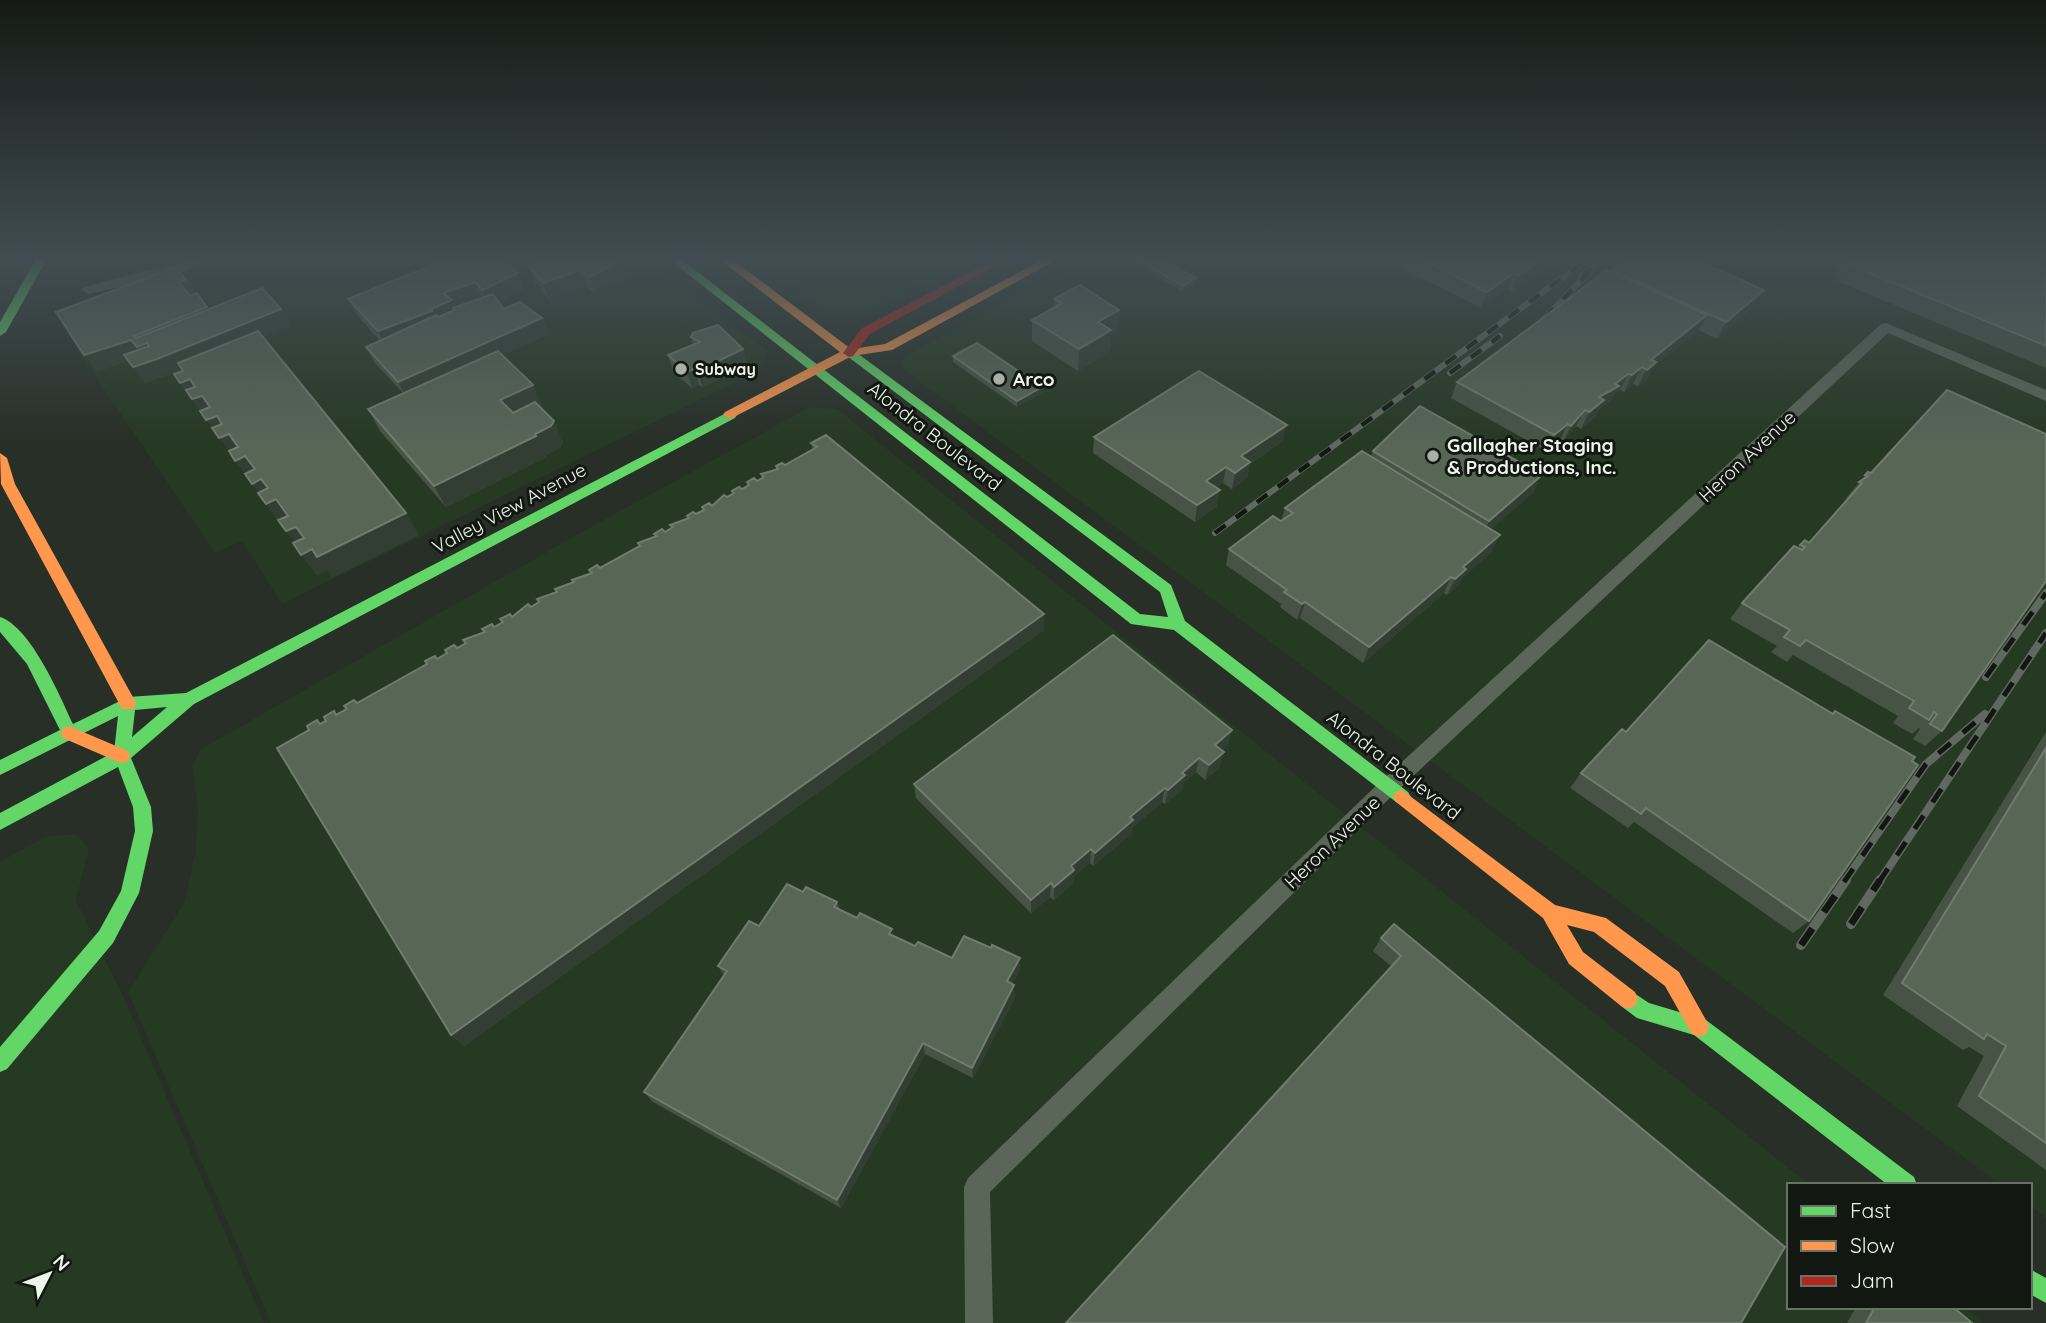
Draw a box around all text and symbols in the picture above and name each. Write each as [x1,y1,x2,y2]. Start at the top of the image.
place label: Subway [695,359,756,379]
marker: Subway [673,361,689,377]
place label: Arco [1013,367,1055,391]
marker: Arco [991,371,1007,387]
street label: Alondra Boulevard [863,376,1007,496]
street label: Heron Avenue [1693,405,1801,507]
place label: Gallagher Staging & Productions, Inc. [1447,433,1617,479]
marker: Gallagher Staging & Productions, Inc. [1425,448,1441,464]
street label: Valley View Avenue [428,457,590,559]
street label: Alondra Boulevard [1322,705,1466,825]
street label: Heron Avenue [1279,790,1385,894]
legend [1787,1183,2032,1309]
text: Fast [1850,1197,1891,1223]
text: Slow [1850,1232,1895,1258]
north arrow [14,1239,84,1309]
text: N [48,1249,75,1276]
text: Jam [1850,1267,1894,1293]

